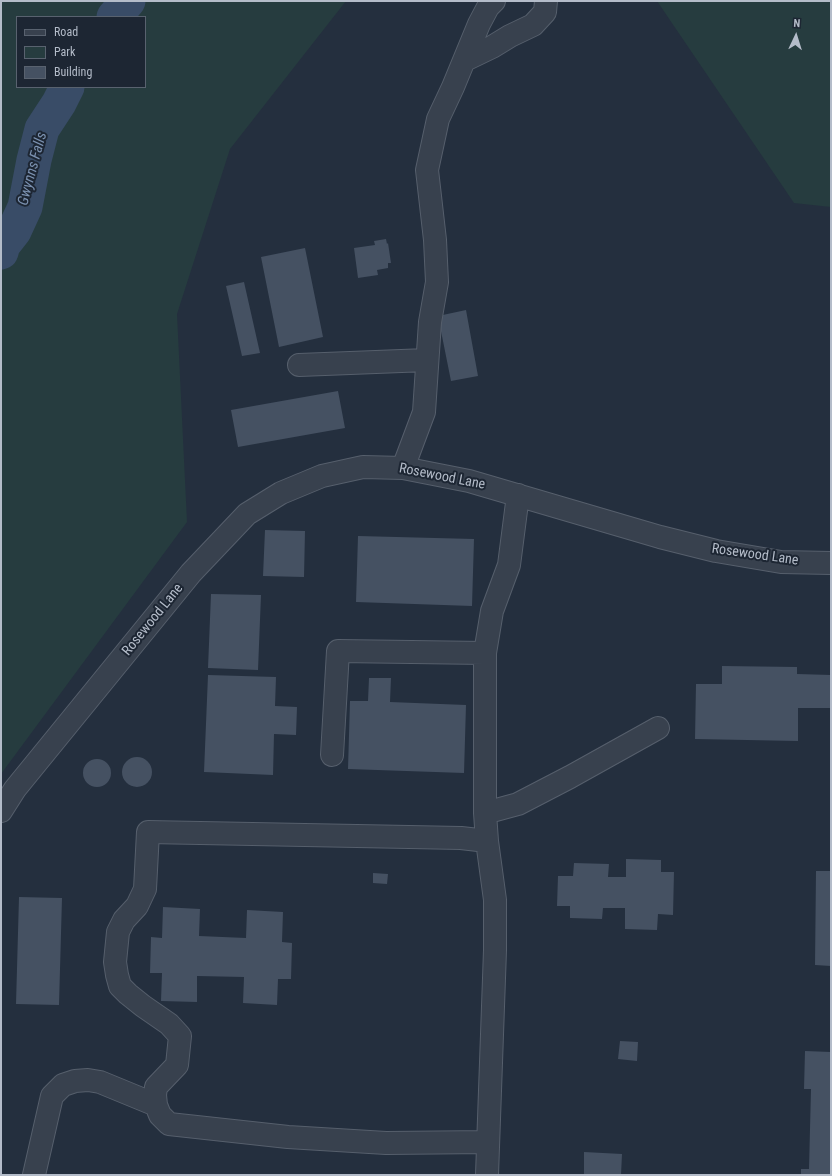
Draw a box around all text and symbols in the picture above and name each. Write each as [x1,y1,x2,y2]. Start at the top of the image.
legend [16,16,146,88]
north arrow [776,16,816,56]
text: N [793,17,801,30]
text: Road [54,25,78,39]
text: Park [54,45,75,59]
text: Building [54,65,92,79]
water label: Gwynns Falls [15,130,51,208]
street label: Rosewood Lane [397,460,487,494]
street label: Rosewood Lane [711,541,799,569]
street label: Rosewood Lane [119,581,187,659]

